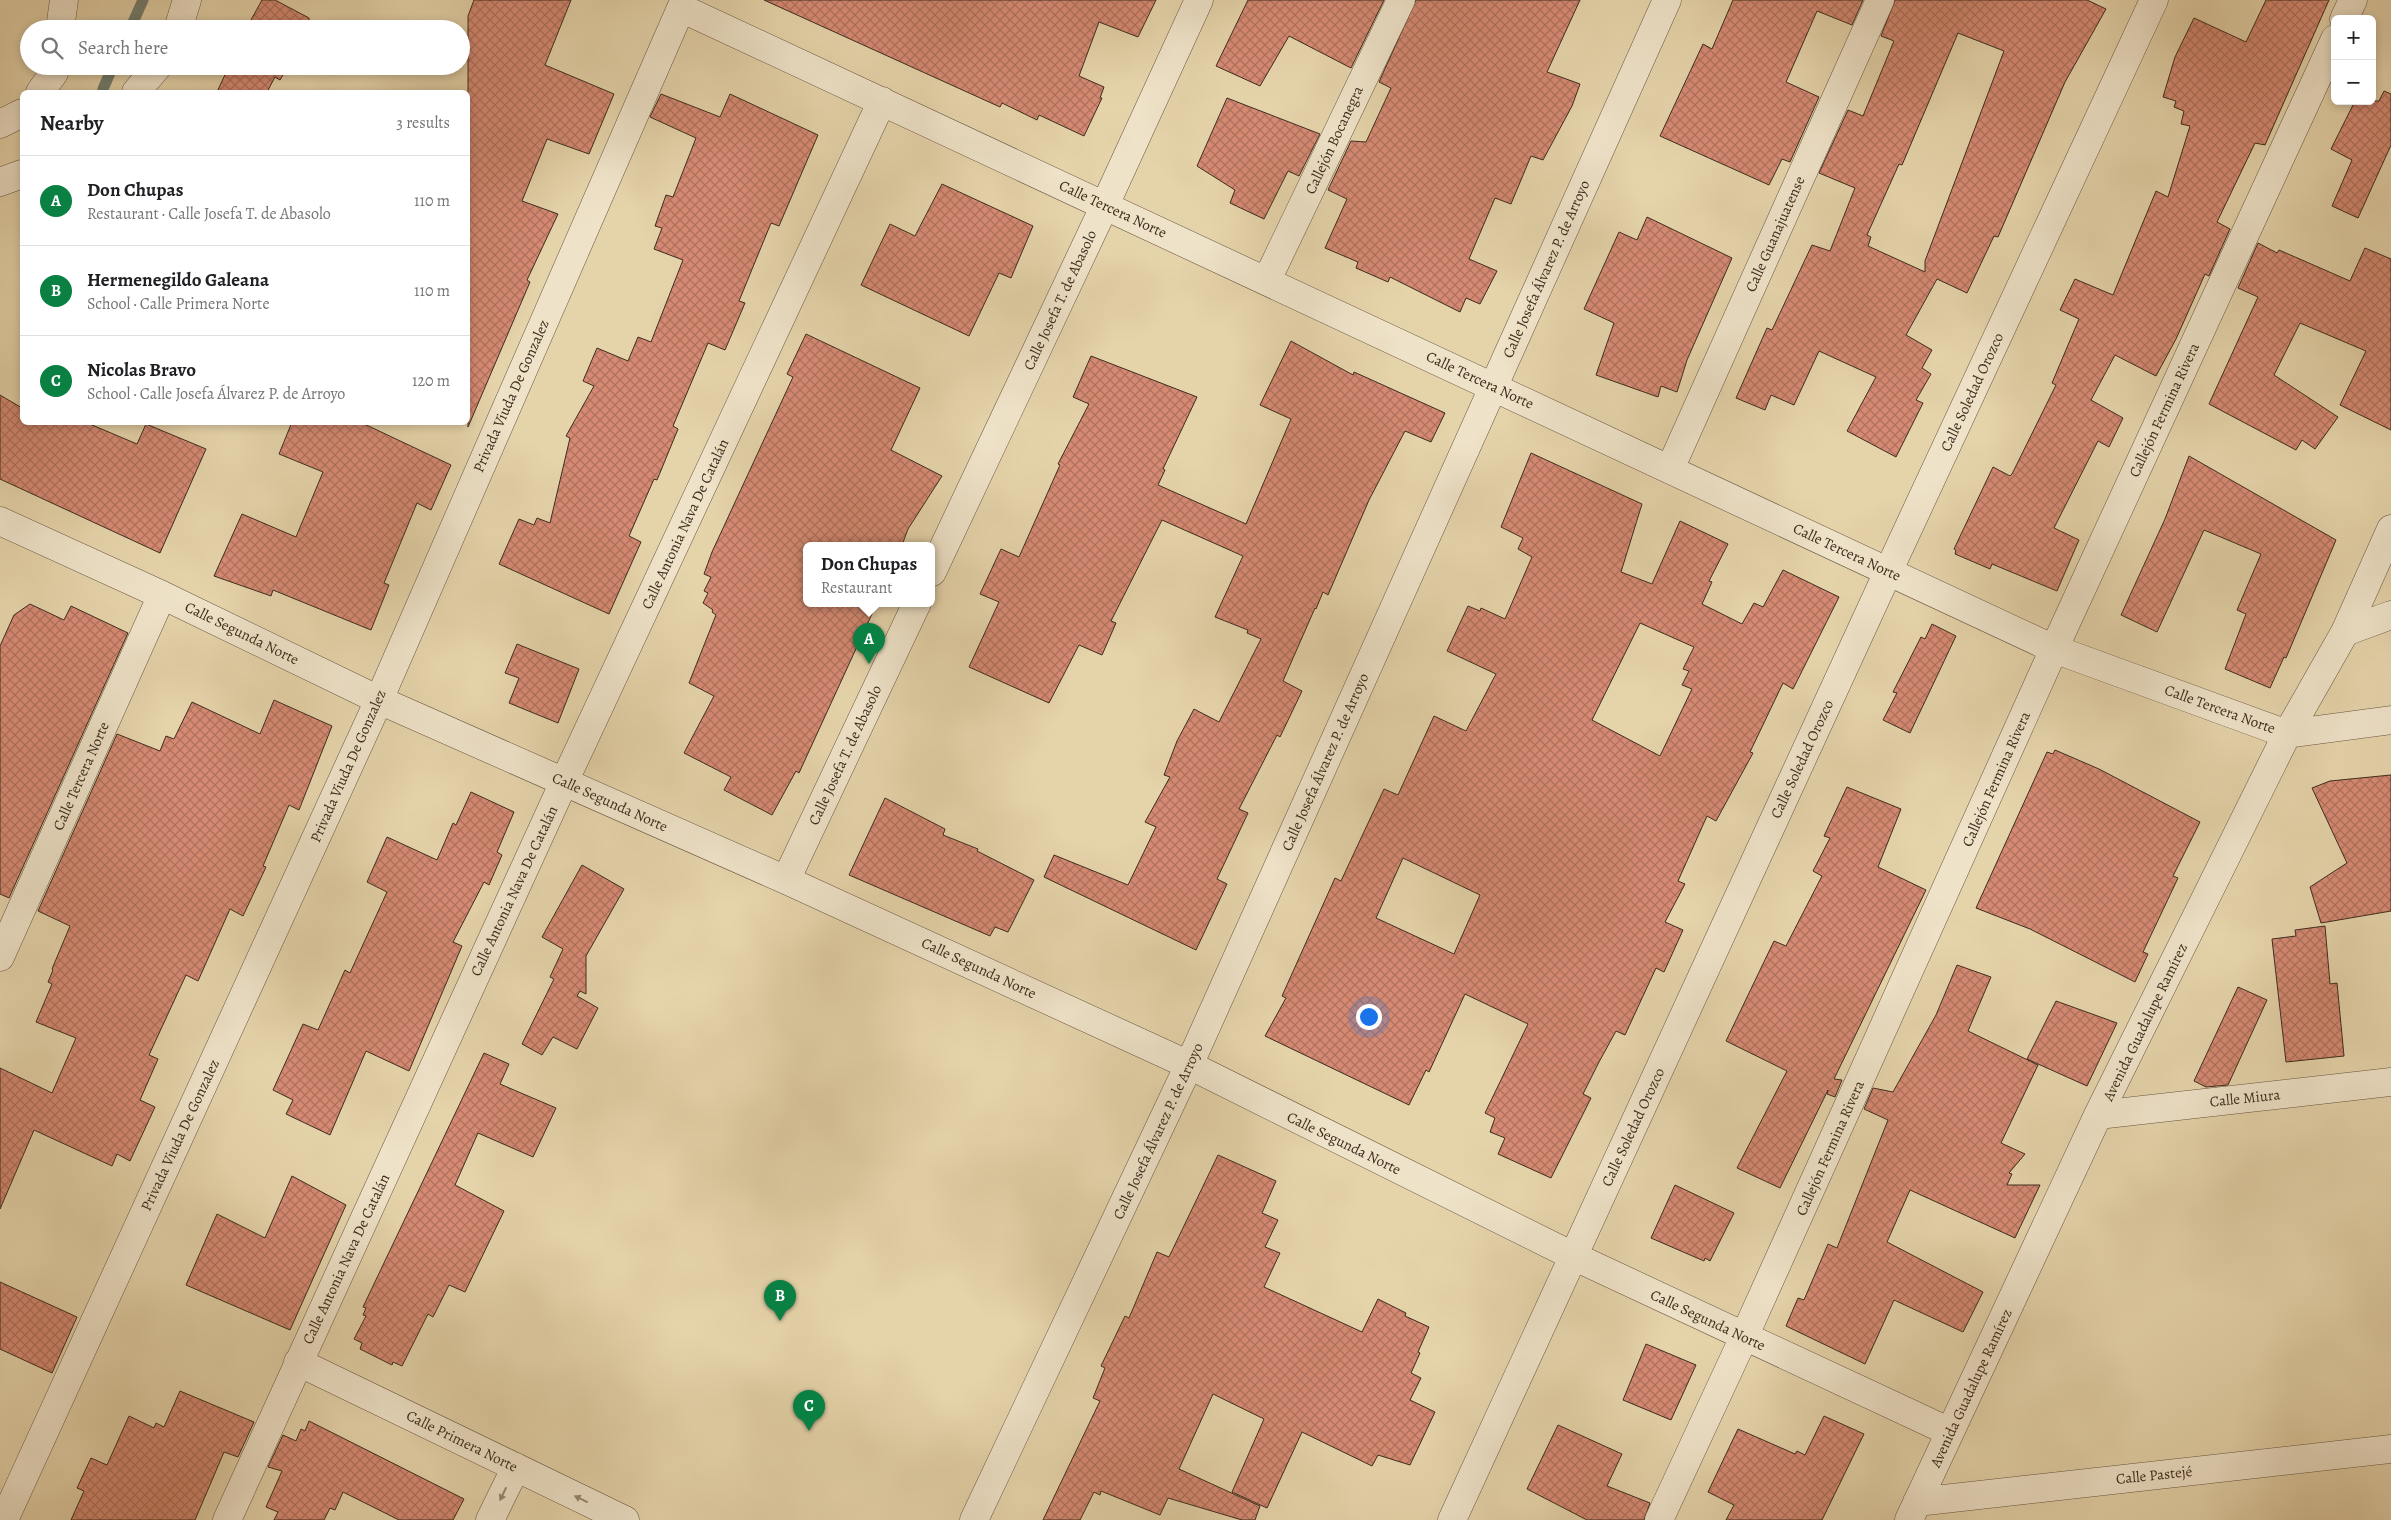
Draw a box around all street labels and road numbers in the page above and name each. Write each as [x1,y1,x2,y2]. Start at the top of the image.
street label: Callejón Bocanegra [1300,83,1368,197]
street label: Calle Guanajuatense [1740,173,1810,295]
street label: Calle Tercera Norte [1056,175,1170,243]
street label: Calle Josefa Álvarez P. de Arroyo [1498,177,1594,361]
street label: Calle Josefa T. de Abasolo [1019,227,1101,373]
street label: Privada Viuda De Gonzalez [468,316,554,476]
street label: Calle Soledad Orozco [1936,329,2008,455]
street label: Callejón Fermina Rivera [2124,340,2204,480]
street label: Calle Tercera Norte [1423,346,1537,414]
street label: Calle Antonia Nava De Catalán [637,436,733,612]
street label: Calle Tercera Norte [1790,518,1904,586]
street label: Calle Segunda Norte [182,597,303,669]
street label: Calle Josefa Álvarez P. de Arroyo [1277,670,1373,854]
street label: Calle Tercera Norte [2162,680,2279,738]
street label: Calle Josefa T. de Abasolo [804,682,886,828]
street label: Privada Viuda De Gonzalez [305,686,391,846]
street label: Calle Soledad Orozco [1766,696,1838,822]
street label: Callejón Fermina Rivera [1957,708,2035,850]
street label: Calle Tercera Norte [48,718,114,833]
street label: Calle Segunda Norte [549,767,671,837]
street label: Calle Antonia Nava De Catalán [466,803,562,979]
street label: Calle Segunda Norte [918,933,1040,1004]
street label: Avenida Guadalupe Ramírez [2098,940,2192,1105]
street label: Calle Josefa Álvarez P. de Arroyo [1108,1039,1208,1223]
street label: Privada Viuda De Gonzalez [136,1056,224,1214]
street label: Calle Soledad Orozco [1597,1064,1669,1190]
street label: Callejón Fermina Rivera [1791,1077,1869,1219]
street label: Calle Miura [2209,1084,2281,1112]
street label: Calle Segunda Norte [1284,1107,1405,1179]
street label: Calle Antonia Nava De Catalán [298,1171,394,1347]
street label: Calle Segunda Norte [1647,1285,1769,1356]
street label: Avenida Guadalupe Ramírez [1925,1305,2017,1472]
street label: Calle Primera Norte [403,1405,521,1477]
street label: Calle Pastejé [2115,1461,2193,1489]

